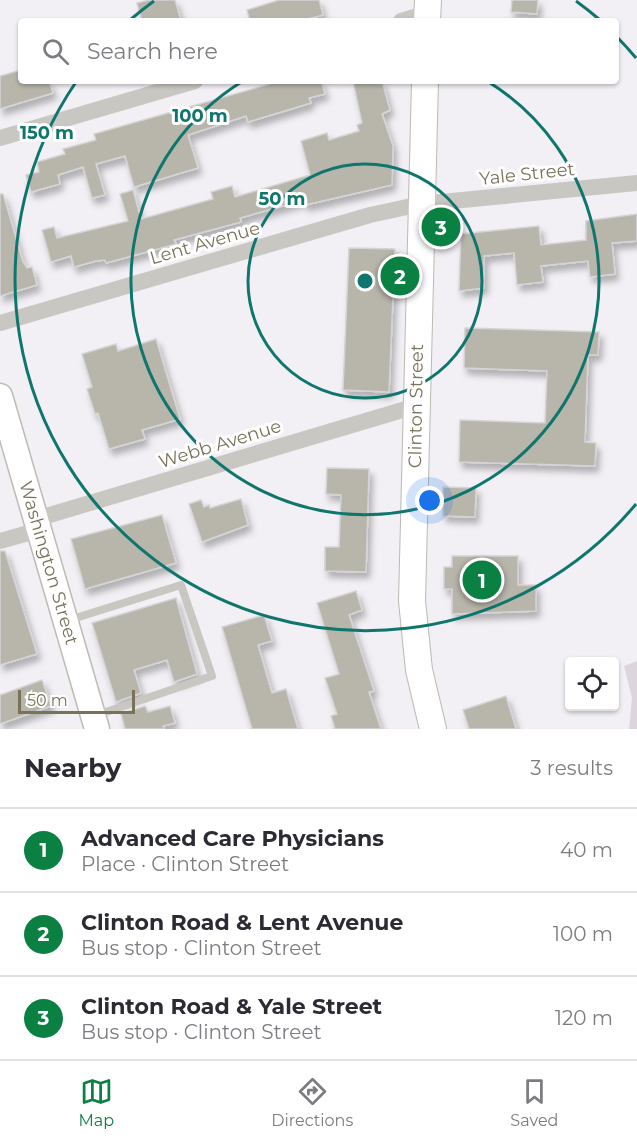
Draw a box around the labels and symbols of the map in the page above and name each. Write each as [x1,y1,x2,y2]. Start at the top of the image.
text: 100 m [172,105,228,127]
text: 150 m [20,122,74,144]
street label: Yale Street [478,158,576,190]
text: 50 m [259,188,305,210]
pin: 3 [422,204,460,250]
street label: Lent Avenue [147,217,263,269]
pin: 2 [380,254,420,298]
centre of rings [355,271,375,291]
street label: Clinton Street [404,344,428,468]
street label: Webb Avenue [156,415,284,473]
street label: Washington Street [14,479,83,648]
your location [415,486,444,515]
pin: 1 [462,558,502,602]
scale bar [18,687,135,714]

